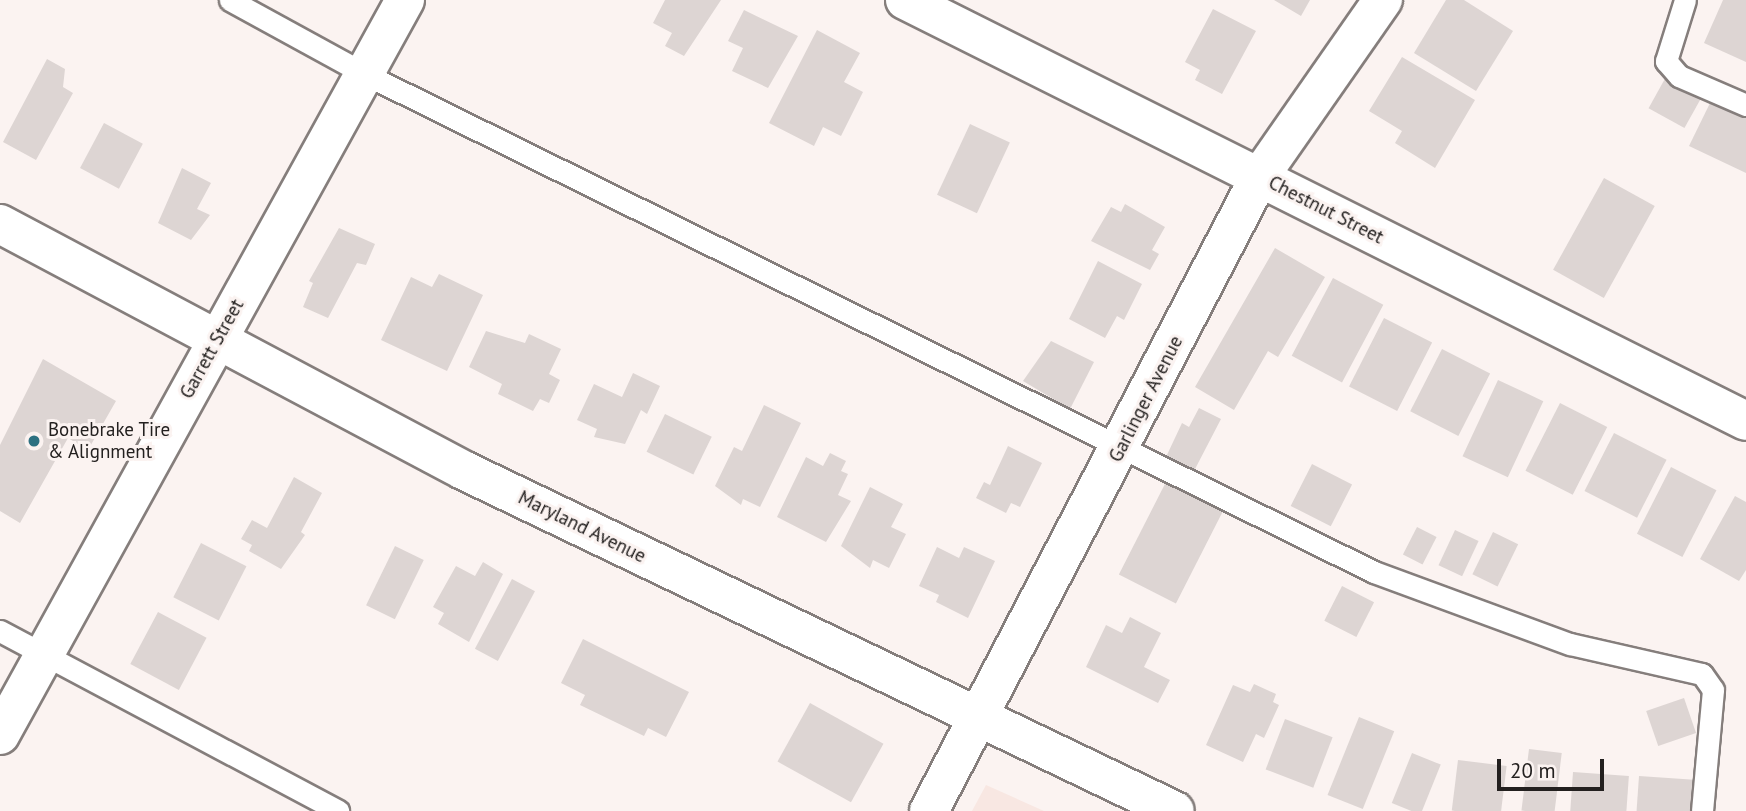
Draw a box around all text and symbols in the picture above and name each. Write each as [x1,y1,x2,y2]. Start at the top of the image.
street label: Chestnut Street [1265,171,1387,249]
street label: Garrett Street [175,295,249,403]
street label: Garlinger Avenue [1104,332,1188,466]
place label: Bonebrake Tire & Alignment [48,419,171,463]
marker: Bonebrake Tire & Alignment [26,433,42,449]
street label: Maryland Avenue [514,486,650,568]
scale bar [1501,744,1608,788]
text: 20 m [1510,757,1556,784]

